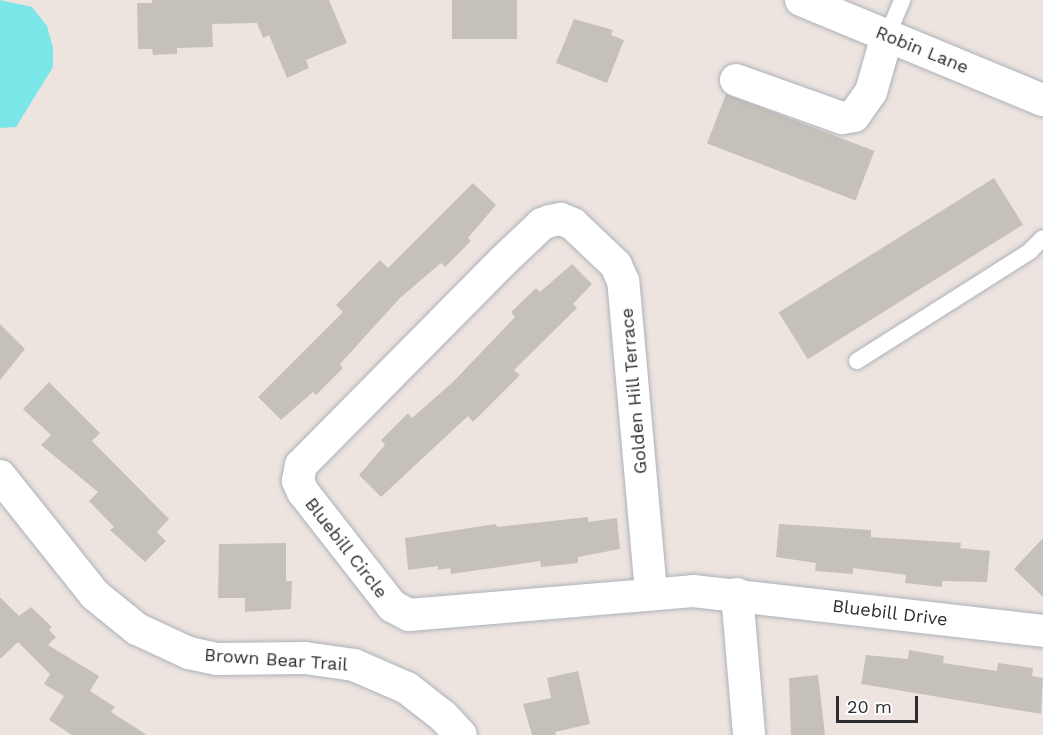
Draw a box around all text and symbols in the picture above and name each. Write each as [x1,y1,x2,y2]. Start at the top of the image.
street label: Robin Lane [872,22,972,78]
street label: Golden Hill Terrace [616,306,652,476]
street label: Bluebill Circle [300,493,392,603]
street label: Bluebill Drive [831,595,949,631]
street label: Brown Bear Trail [203,644,349,676]
scale bar [839,684,922,722]
text: 20 m [847,696,892,717]

